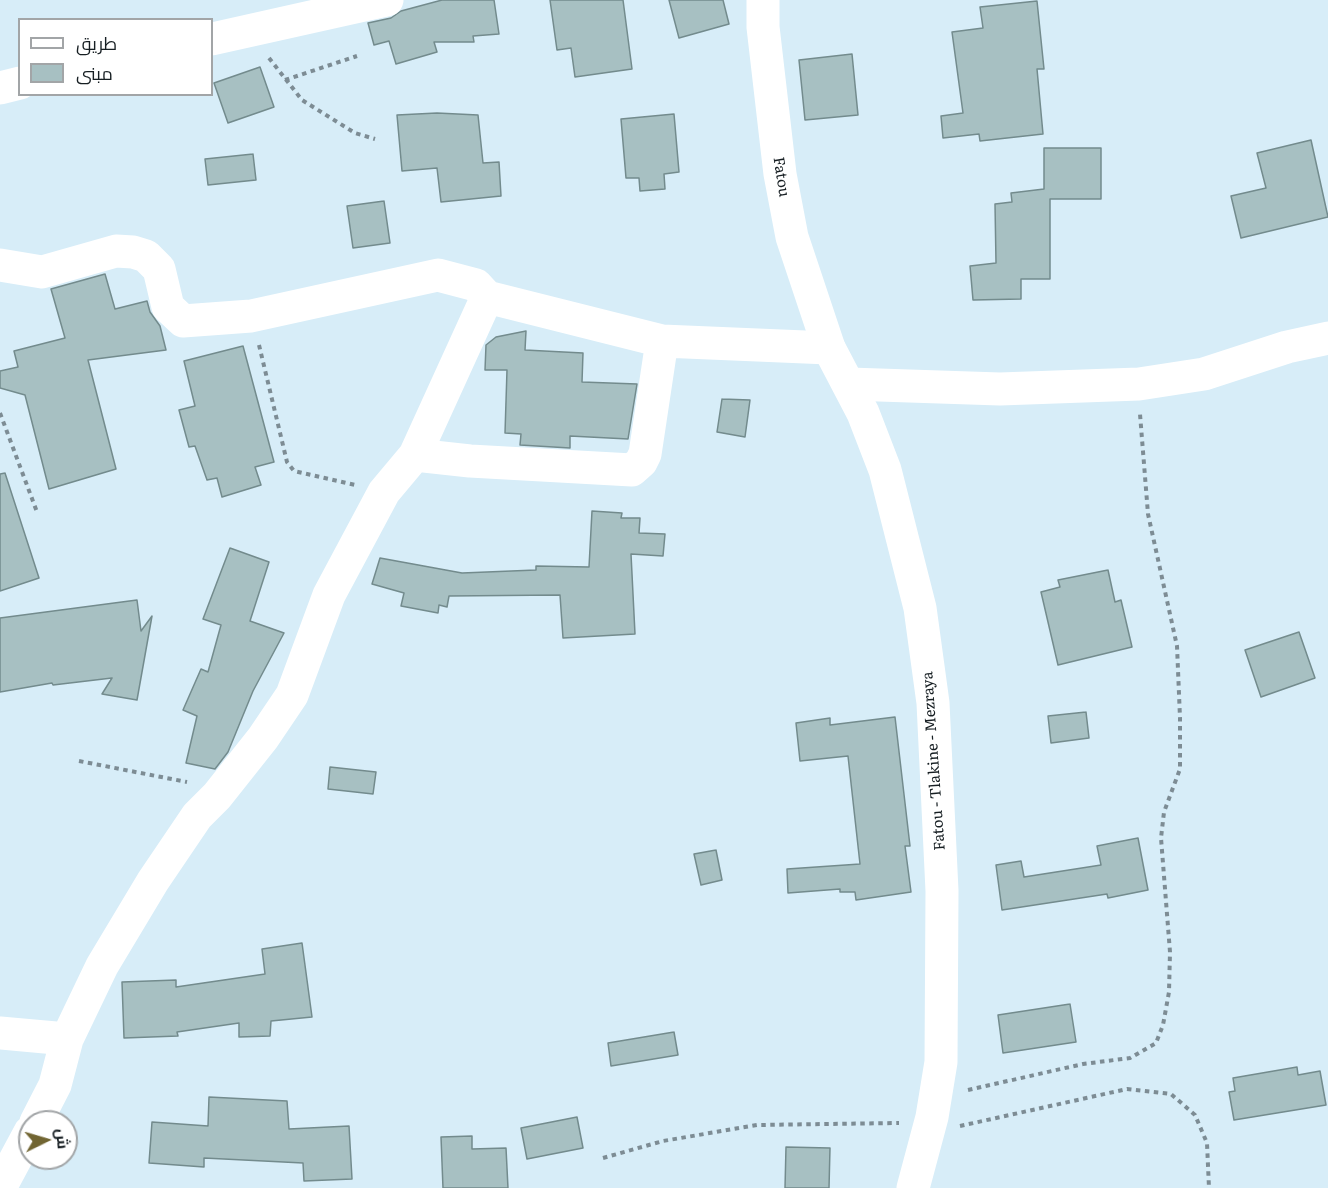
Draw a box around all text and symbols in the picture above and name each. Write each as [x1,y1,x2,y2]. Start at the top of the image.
legend [18,18,213,96]
text: طريق [76,29,117,56]
text: مبنى [76,59,113,86]
street label: Fatou [769,156,793,198]
street label: Fatou - Tlakine - Mezraya [919,671,949,851]
north arrow [18,1110,78,1170]
text: ش [51,1127,77,1150]

